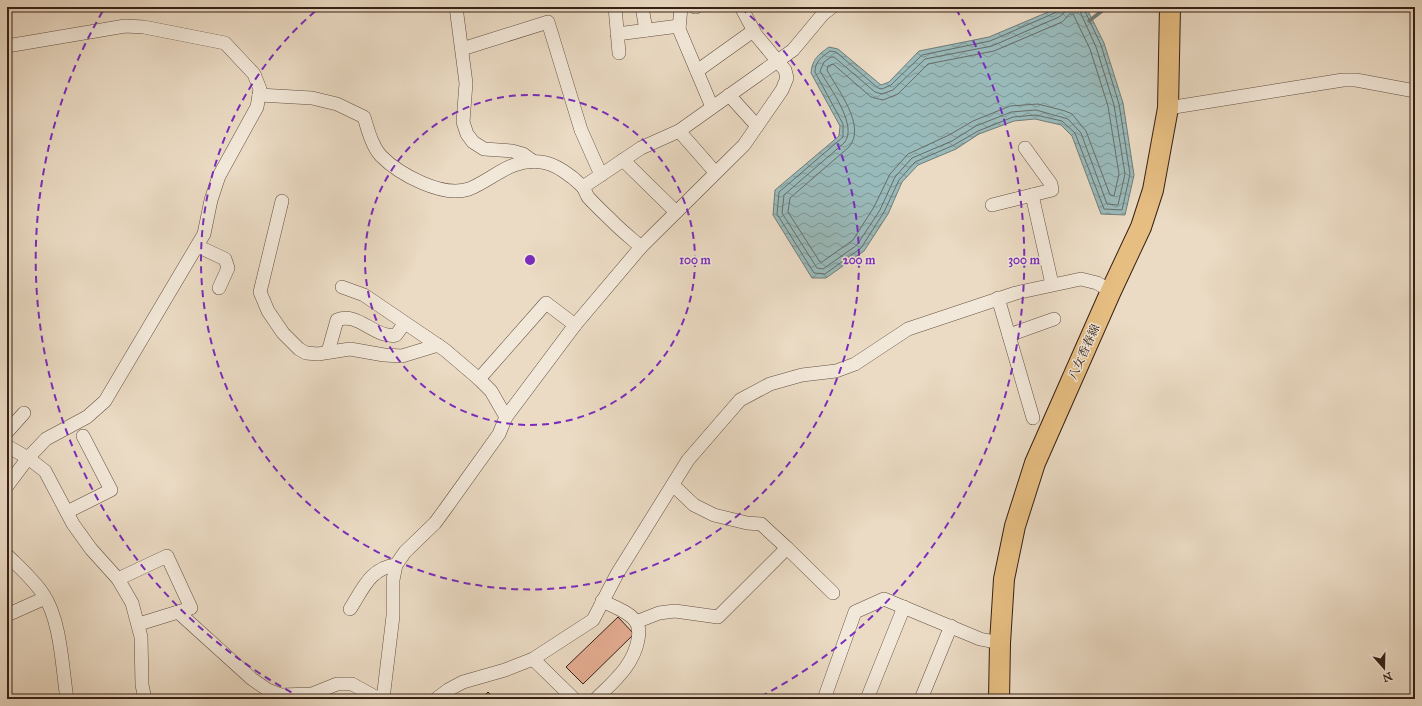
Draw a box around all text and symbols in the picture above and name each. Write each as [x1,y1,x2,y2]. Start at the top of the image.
centre of rings [523,253,537,267]
text: 100 m [679,253,712,267]
text: 200 m [843,253,876,267]
text: 300 m [1008,253,1041,268]
street label: 八女香春線 [1065,322,1103,382]
north arrow [1364,648,1404,688]
text: N [1380,669,1394,685]

